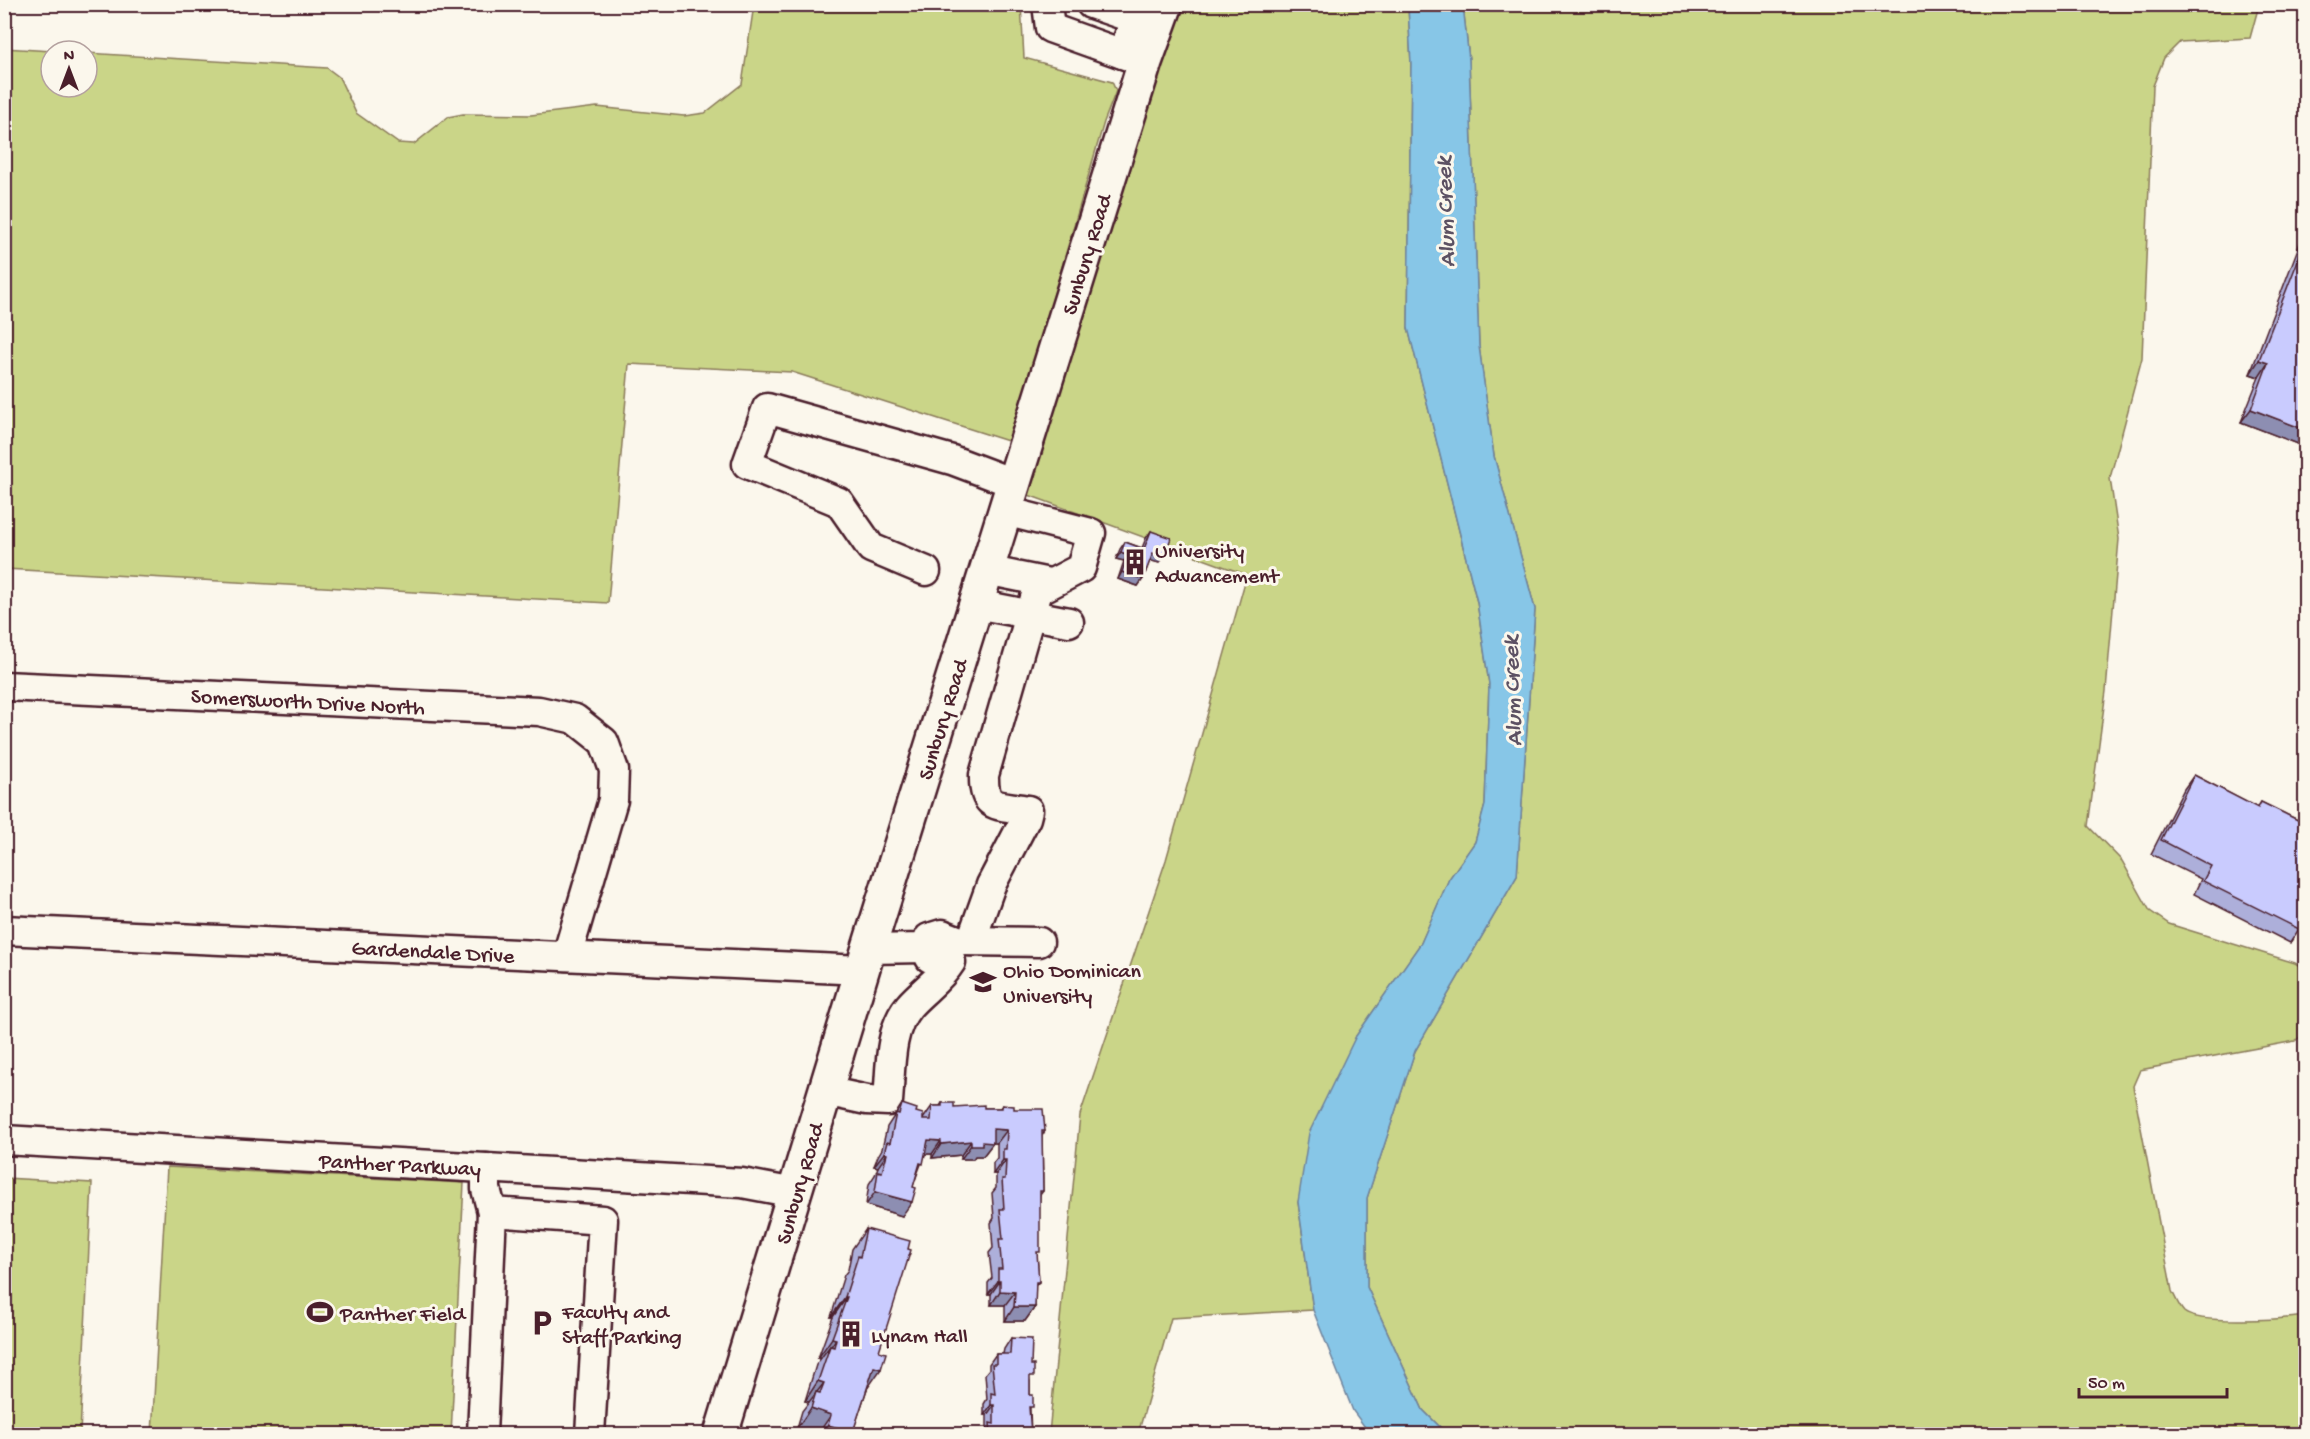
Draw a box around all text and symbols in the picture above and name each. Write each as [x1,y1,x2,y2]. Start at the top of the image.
north arrow [39,39,99,99]
text: N [64,48,75,67]
water label: Alum Creek [1431,154,1464,268]
street label: Sunbury Road [1058,190,1120,319]
place label: University Advancement [1155,540,1280,591]
building icon: University Advancement [1120,547,1150,577]
water label: Alum Creek [1498,633,1531,747]
street label: Sunbury Road [914,655,976,784]
street label: Somersworth Drive North [190,685,426,723]
street label: Gardendale Drive [351,937,516,971]
place label: Ohio Dominican University [1003,960,1142,1011]
school or university icon: Ohio Dominican University [968,967,998,997]
street label: Sunbury Road [772,1119,832,1248]
street label: Panther Parkway [317,1150,482,1184]
sports icon: Panther Field [305,1297,335,1327]
place label: Faculty and Staff Parking [561,1301,682,1352]
place label: Panther Field [339,1303,467,1329]
parking icon: Faculty and Staff Parking [527,1308,557,1338]
building icon: Lynam Hall [836,1319,866,1349]
place label: Lynam Hall [871,1325,968,1351]
scale bar [2079,1361,2228,1399]
text: 50 m [2088,1374,2125,1395]

